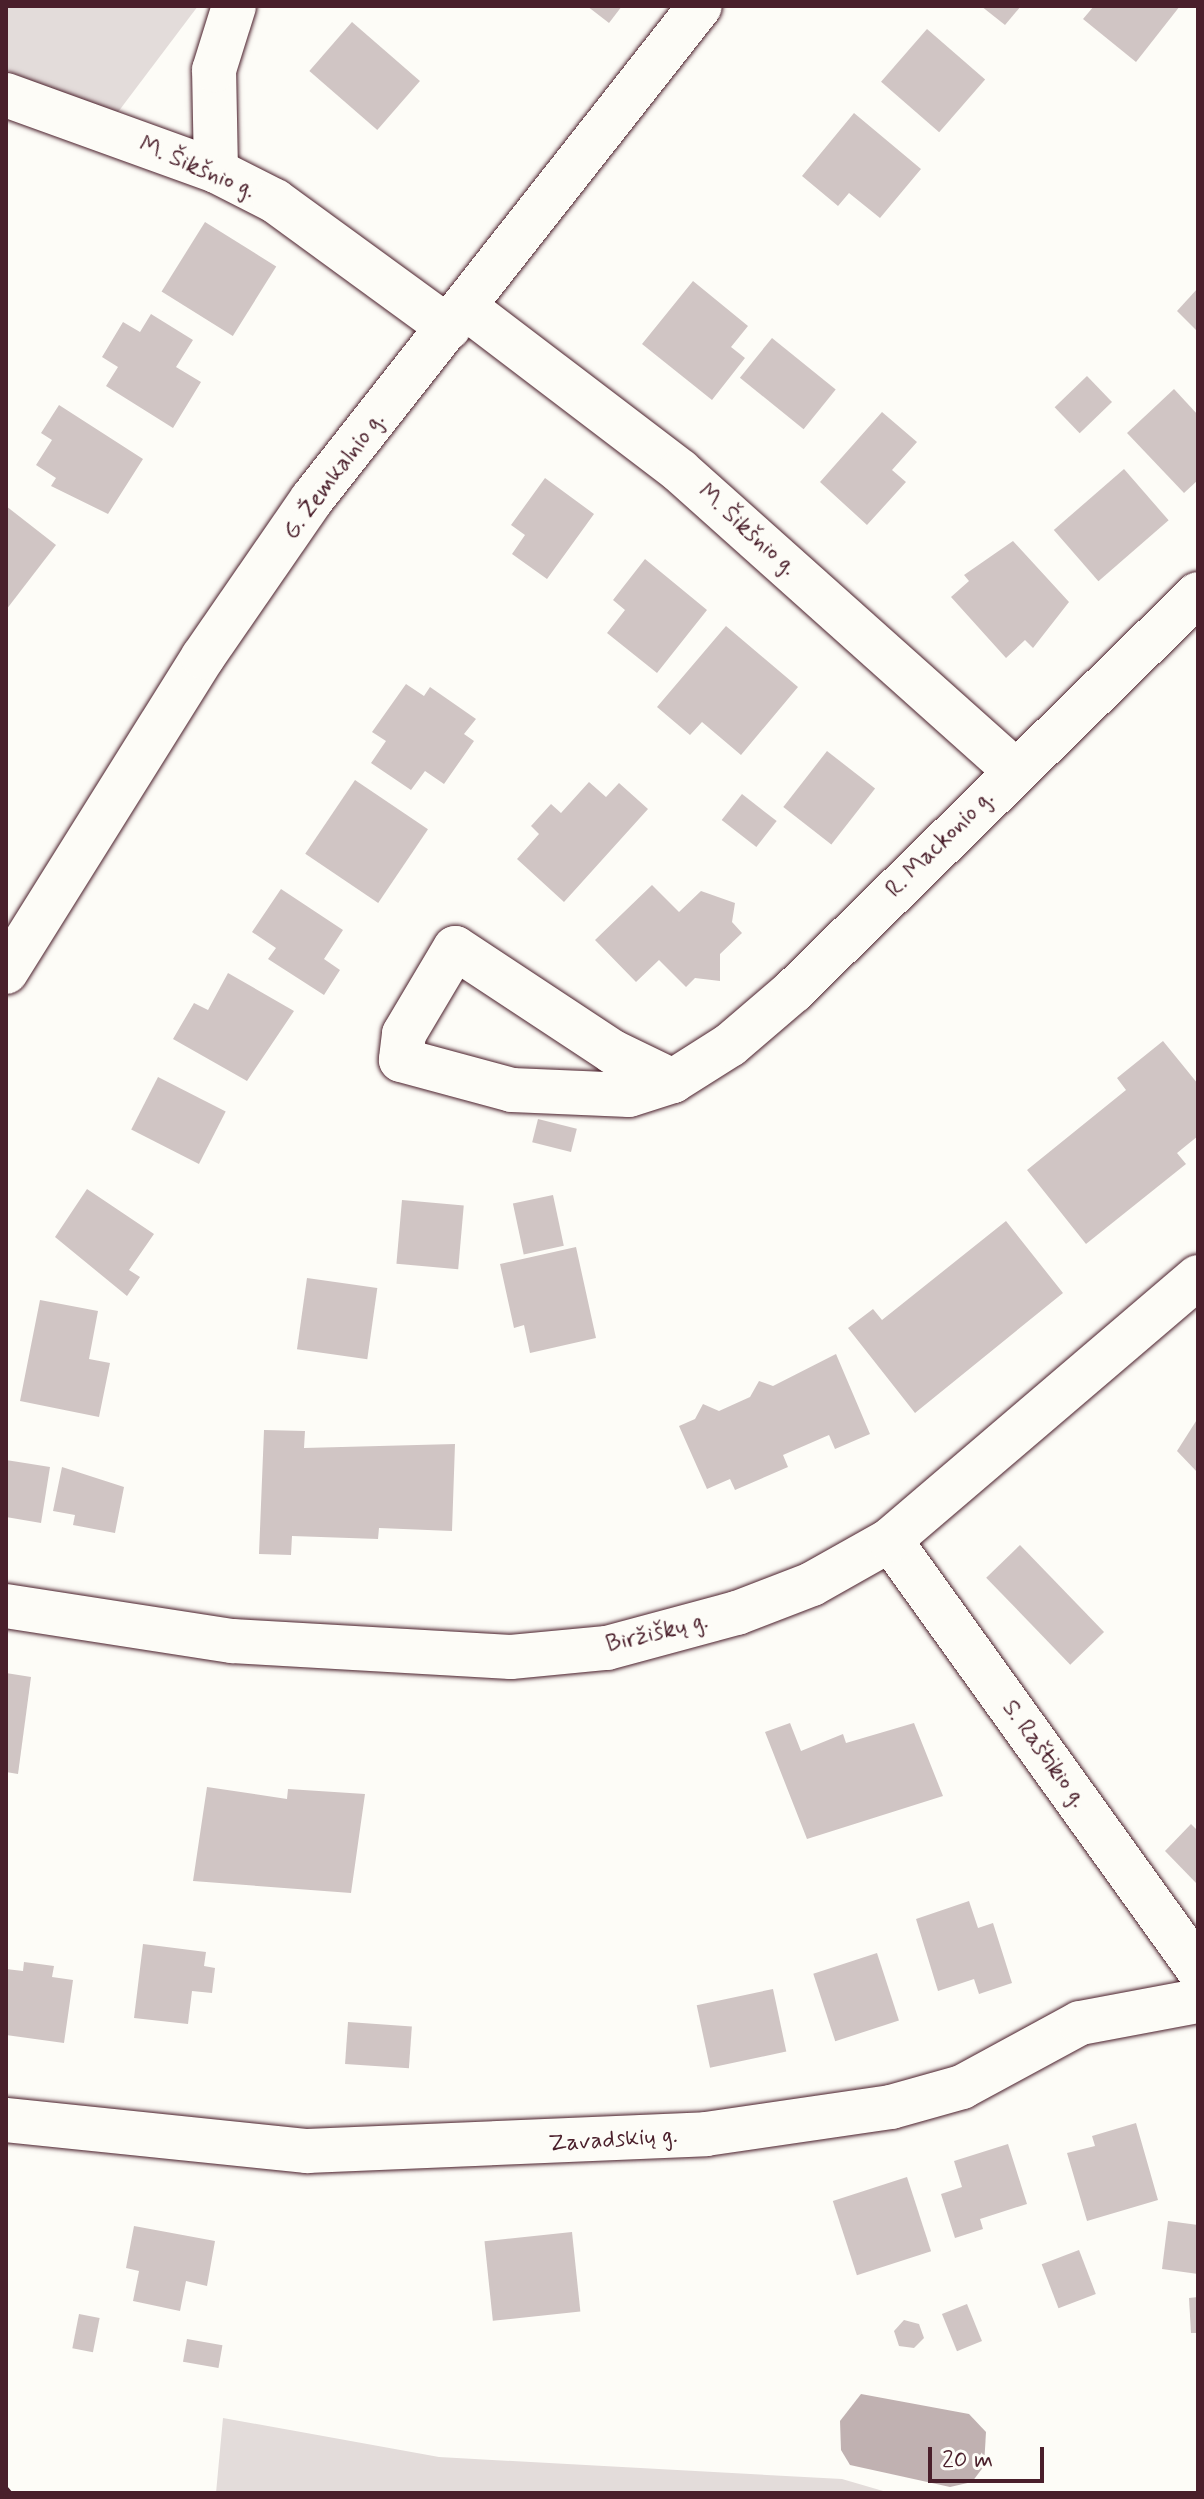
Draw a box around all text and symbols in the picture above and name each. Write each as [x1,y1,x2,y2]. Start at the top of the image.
street label: M. Šikšnio g. [135,131,259,205]
street label: G. Žemkalnio g. [277,407,391,545]
street label: M. Šikšnio g. [692,478,802,582]
street label: R. Mackonio g. [880,784,1000,904]
street label: Biržiškų g. [603,1606,711,1660]
street label: S. Raštikio g. [995,1695,1093,1813]
street label: Zavadskių g. [548,2121,678,2159]
scale bar [932,2431,1048,2481]
text: 20 m [942,2445,993,2476]

